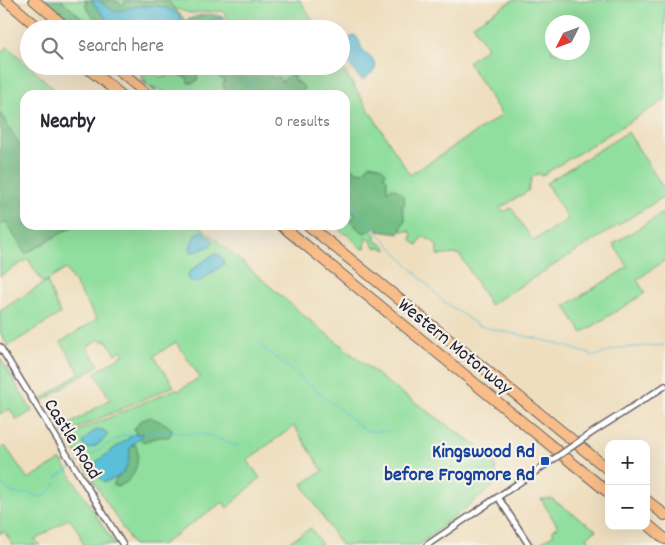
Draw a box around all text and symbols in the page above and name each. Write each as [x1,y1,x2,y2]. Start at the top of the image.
north arrow [545,15,590,60]
search box [20,20,350,75]
icon: search [38,34,66,62]
text: Search here [78,34,164,61]
text: Nearby [40,108,95,138]
text: 0 results [275,111,330,134]
street label: Western Motorway [391,292,518,403]
street label: Castle Road [36,394,107,485]
place label: Kingswood Rd before Frogmore Rd [384,439,535,490]
map controls [605,440,650,530]
button: + [605,440,650,485]
marker: Kingswood Rd before Frogmore Rd [539,455,551,467]
button: − [605,485,650,530]

